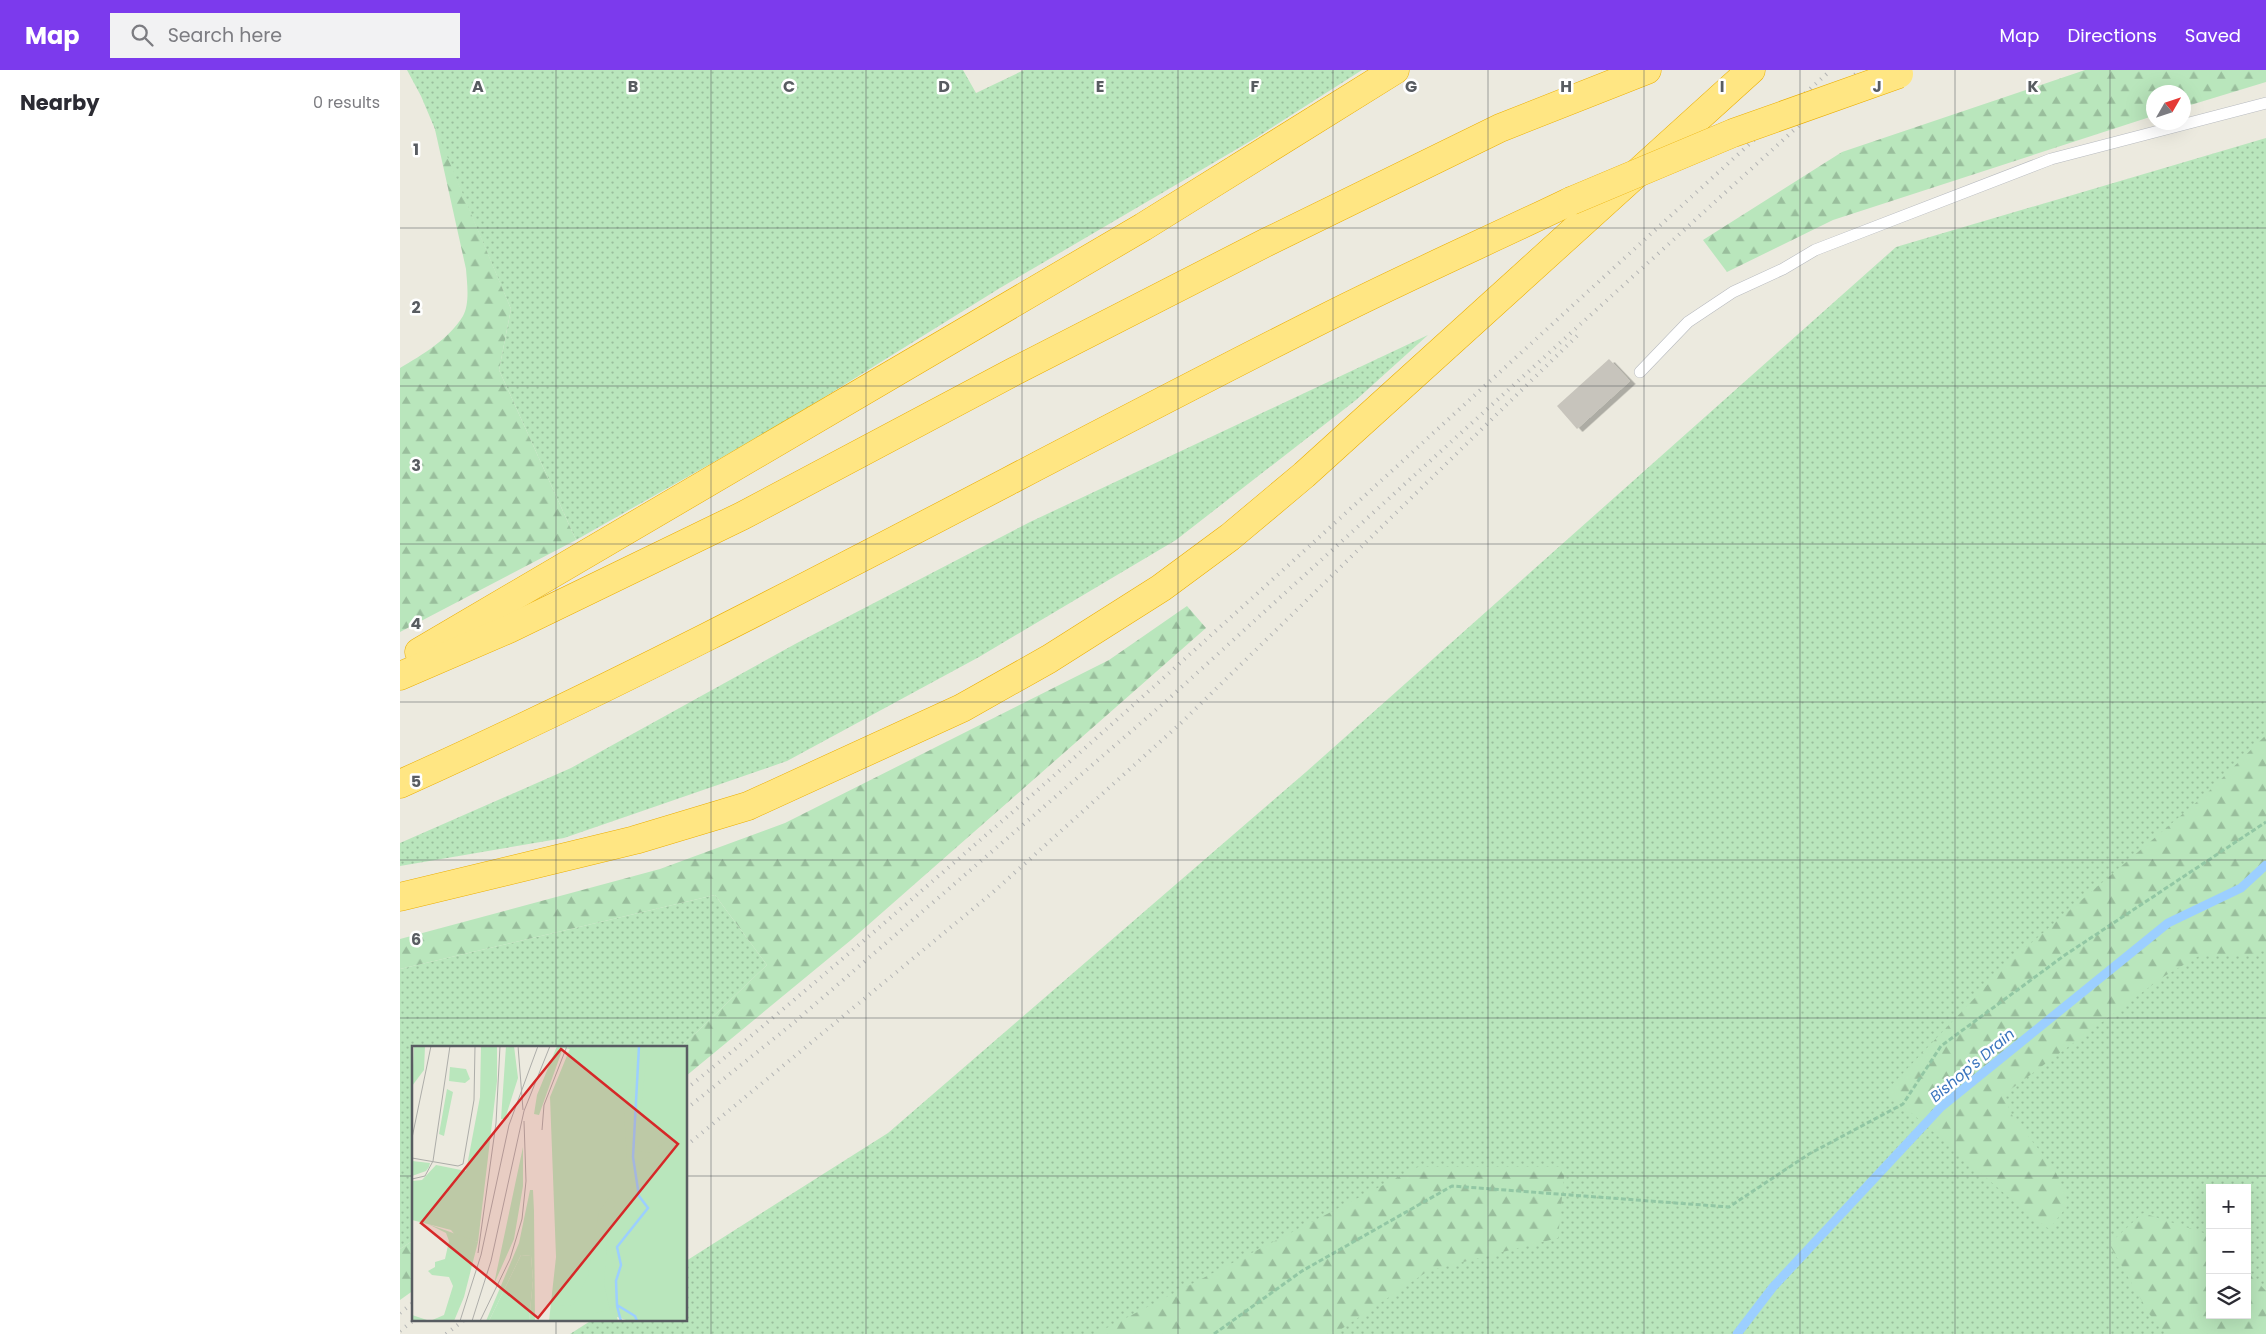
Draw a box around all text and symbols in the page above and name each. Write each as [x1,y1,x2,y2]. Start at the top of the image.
search box [110,13,460,58]
text: Map [25,19,80,52]
icon: search [128,21,156,49]
text: Search here [168,22,282,49]
text: Map [2000,23,2039,48]
text: Directions [2067,23,2157,48]
text: Saved [2185,23,2241,48]
text: A [472,75,484,98]
text: B [628,75,638,98]
text: C [783,75,795,98]
text: D [938,75,950,98]
text: E [1096,75,1104,98]
text: F [1251,75,1260,98]
text: G [1405,75,1417,98]
text: H [1560,75,1572,98]
text: I [1720,75,1724,98]
text: J [1872,75,1882,98]
text: K [2027,75,2039,98]
north arrow [2146,85,2191,130]
text: Nearby [20,88,100,117]
text: 0 results [313,91,380,114]
text: 1 [413,138,419,161]
text: 2 [411,296,421,319]
text: 3 [411,454,421,477]
text: 4 [411,612,422,635]
text: 5 [411,770,421,793]
text: 6 [411,928,421,951]
water label: Bishop's Drain [1925,1023,2019,1107]
inset map [412,1046,688,1322]
map controls [2206,1184,2251,1319]
button: + [2206,1184,2251,1229]
button: − [2206,1229,2251,1274]
button: layers [2206,1274,2251,1319]

